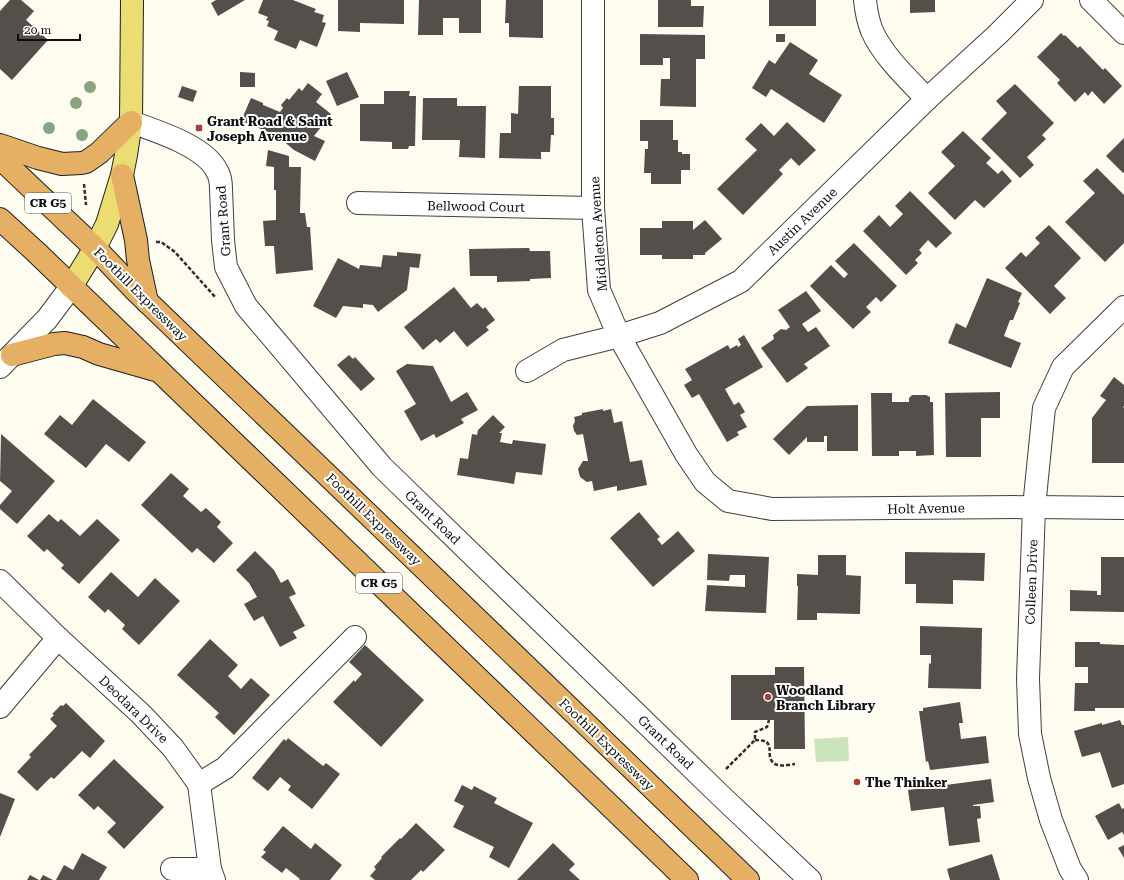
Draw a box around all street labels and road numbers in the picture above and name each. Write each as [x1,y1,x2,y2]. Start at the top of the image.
street label: Middleton Avenue [587,176,610,292]
street label: Grant Road [213,184,233,257]
street label: Austin Avenue [765,185,840,258]
road number: CR G5 [25,193,71,213]
street label: Bellwood Court [427,198,525,215]
street label: Foothill Expressway [91,245,191,344]
street label: Foothill Expressway [323,470,424,569]
street label: Grant Road [402,487,464,548]
street label: Holt Avenue [887,500,965,517]
street label: Colleen Drive [1023,539,1040,625]
road number: CR G5 [356,573,402,593]
street label: Deodara Drive [96,673,171,746]
street label: Foothill Expressway [556,695,657,794]
street label: Grant Road [635,712,697,773]

